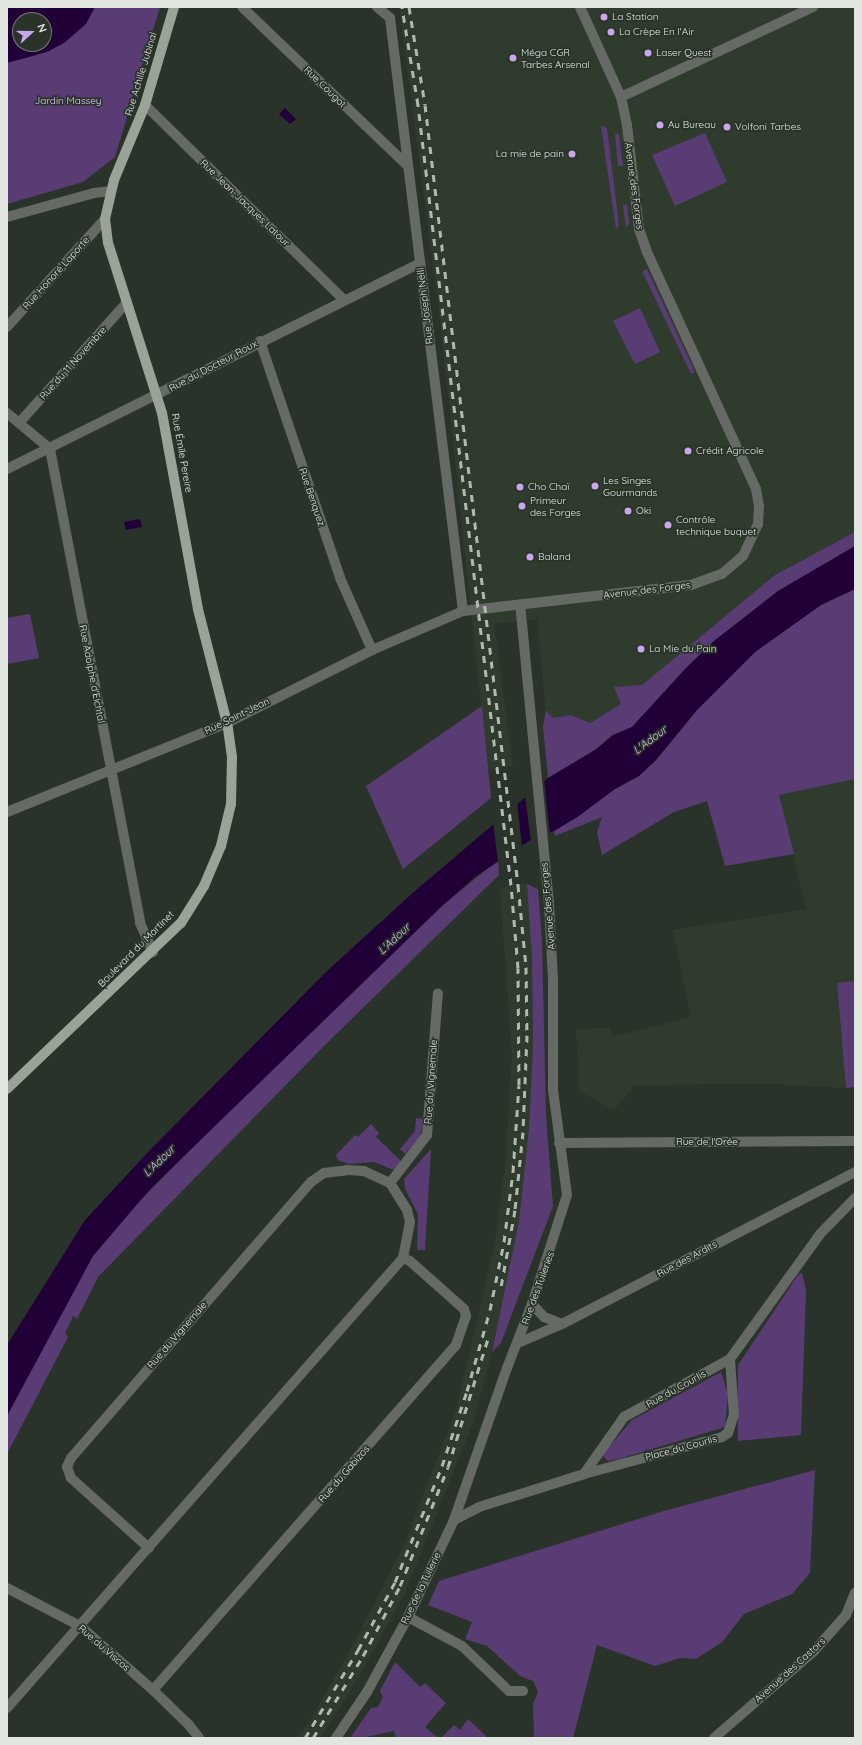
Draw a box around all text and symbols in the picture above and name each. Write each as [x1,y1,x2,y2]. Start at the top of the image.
place label: La Station [612,11,659,23]
north arrow [12,12,52,52]
marker: La Station [599,12,609,22]
text: N [34,22,50,34]
place label: La Crèpe En l'Air [619,26,694,38]
marker: La Crèpe En l'Air [606,27,616,37]
street label: Rue Achille Jubinal [123,31,159,117]
place label: Méga CGR Tarbes Arsenal [521,46,590,70]
place label: Laser Quest [656,47,711,59]
marker: Laser Quest [643,48,653,58]
marker: Méga CGR Tarbes Arsenal [508,53,518,63]
street label: Rue Cougot [301,64,349,110]
park label: Jardin Massey [34,95,102,107]
place label: Au Bureau [668,119,716,131]
marker: Au Bureau [655,120,665,130]
place label: Volfoni Tarbes [735,121,801,133]
marker: Volfoni Tarbes [722,122,732,132]
street label: Avenue des Forges [622,142,646,230]
place label: La mie de pain [496,148,564,160]
marker: La mie de pain [567,149,577,159]
street label: Rue Jean-Jacques Latour [198,157,292,249]
street label: Rue Honoré Laporte [20,234,92,312]
street label: Rue Joseph Nelli [414,267,436,345]
street label: Rue du 11 Novembre [37,324,109,402]
street label: Rue du Docteur Roux [167,338,259,394]
street label: Rue Émile Pereire [169,412,195,494]
place label: Crédit Agricole [696,445,764,457]
marker: Crédit Agricole [683,446,693,456]
street label: Rue Benquez [296,466,328,528]
place label: Les Singes Gourmands [603,474,657,498]
place label: Cho Chaï [528,481,569,493]
marker: Les Singes Gourmands [590,481,600,491]
marker: Cho Chaï [515,482,525,492]
place label: Primeur des Forges [530,494,581,518]
marker: Primeur des Forges [517,501,527,511]
place label: Oki [636,505,651,517]
marker: Oki [623,506,633,516]
place label: Contrôle technique buquet [676,513,756,536]
marker: Contrôle technique buquet [663,520,673,530]
place label: Baland [538,551,571,563]
marker: Baland [525,552,535,562]
street label: Avenue des Forges [603,579,691,601]
street label: Rue Adolphe d'Eichtal [77,624,107,724]
place label: La Mie du Pain [649,643,716,655]
marker: La Mie du Pain [636,644,646,654]
street label: Rue Saint-Jean [203,695,271,737]
water label: L'Adour [630,723,670,757]
street label: Avenue des Forges [538,862,558,950]
street label: Boulevard du Martinet [95,908,177,990]
water label: L'Adour [375,921,413,957]
street label: Rue du Vignemale [422,1039,440,1125]
street label: Rue de l'Orée [676,1136,738,1148]
water label: L'Adour [140,1143,178,1179]
street label: Rue des Ardits [655,1238,719,1280]
street label: Rue des Tuileries [519,1250,557,1326]
street label: Rue du Vignemale [145,1299,209,1371]
street label: Rue du Courlis [644,1368,708,1410]
street label: Place du Courlis [644,1433,718,1463]
street label: Rue du Gabizos [316,1443,372,1505]
street label: Rue de la Tuilerie [398,1550,444,1626]
street label: Rue du Viscos [76,1622,132,1674]
street label: Avenue des Castors [752,1635,828,1705]

